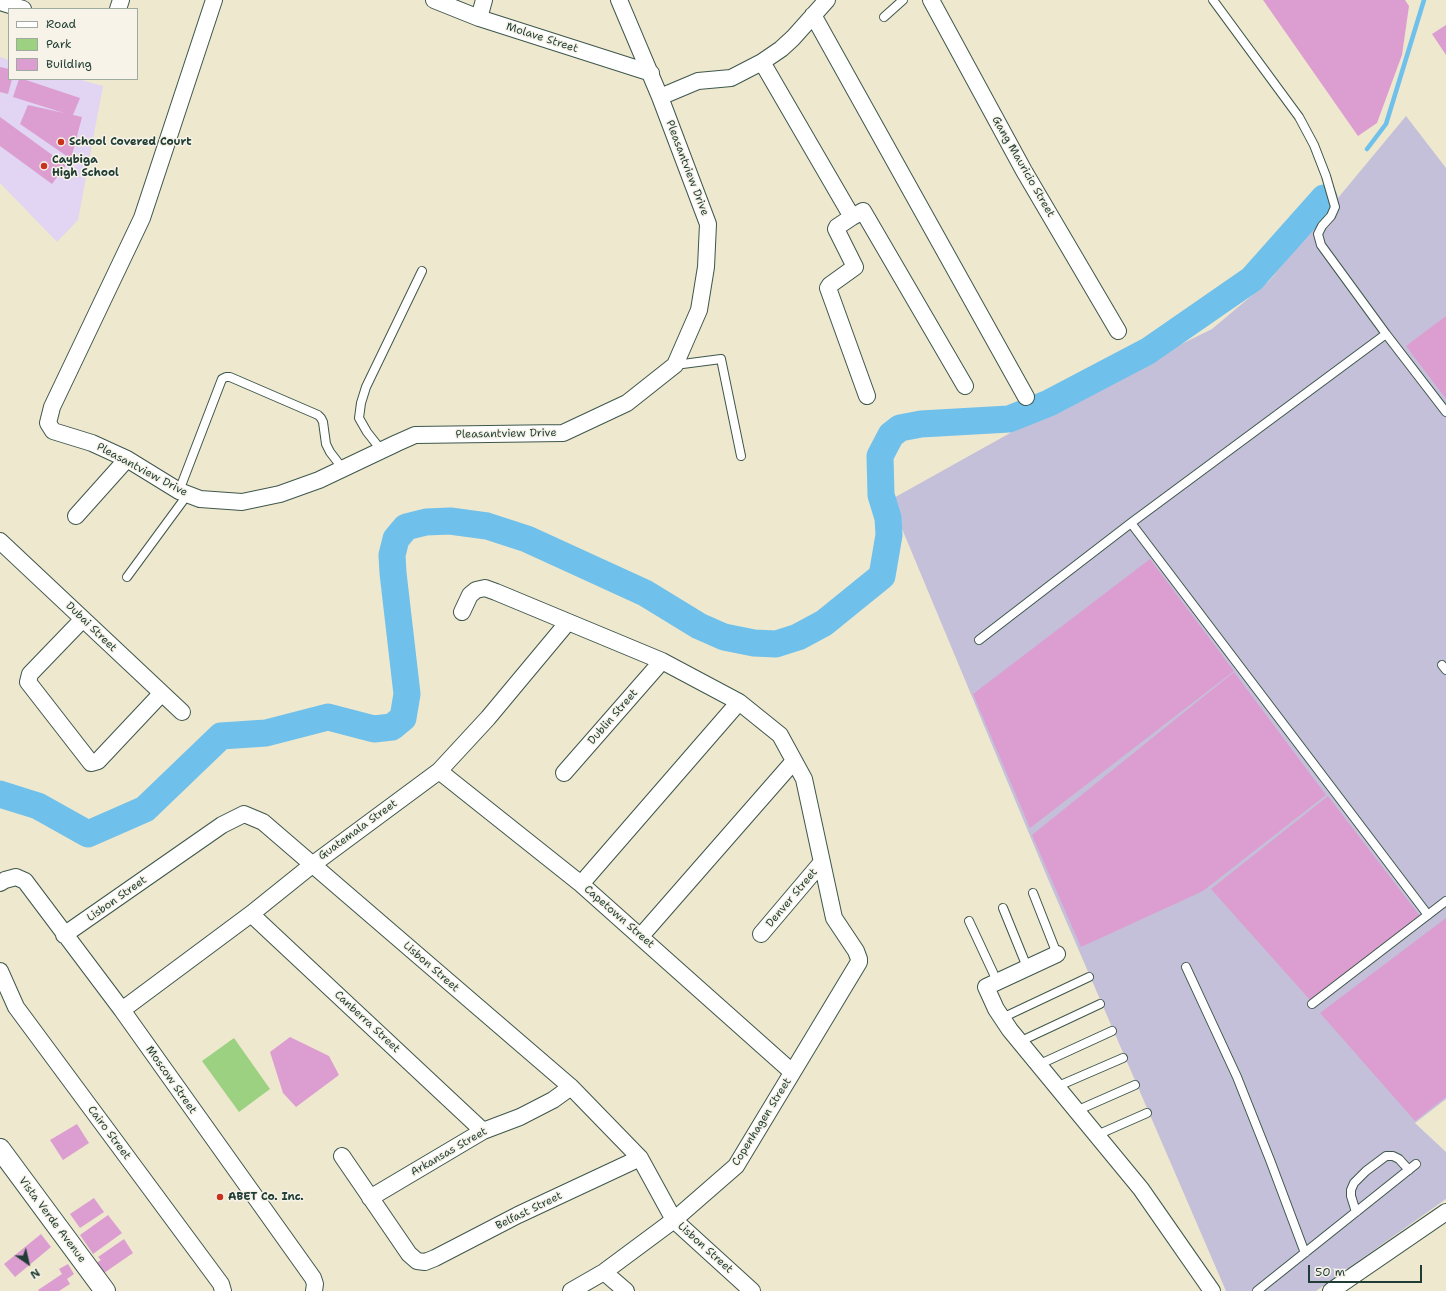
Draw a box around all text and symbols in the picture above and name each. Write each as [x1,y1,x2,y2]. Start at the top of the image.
legend [8,8,138,80]
text: Road [46,16,76,32]
street label: Molave Street [504,20,580,56]
text: Park [46,36,72,52]
text: Building [46,56,92,72]
street label: Gang Mauricio Street [989,114,1057,220]
street label: Pleasantview Drive [663,118,711,218]
place label: School Covered Court [69,135,192,149]
marker: School Covered Court [56,137,66,147]
place label: Caybiga High School [52,153,119,179]
marker: Caybiga High School [39,161,49,171]
street label: Pleasantview Drive [455,427,557,441]
street label: Pleasantview Drive [94,440,190,500]
street label: Dubai Street [63,599,119,655]
street label: Dublin Street [585,687,641,747]
street label: Guatemala Street [316,797,400,863]
street label: Denver Street [764,866,820,930]
street label: Lisbon Street [85,874,149,924]
street label: Capetown Street [581,883,657,951]
street label: Lisbon Street [400,939,462,995]
street label: Canberra Street [331,988,403,1056]
street label: Moscow Street [143,1044,199,1116]
street label: Copenhagen Street [730,1076,794,1168]
street label: Cairo Street [85,1104,133,1162]
street label: Arkansas Street [409,1125,489,1179]
street label: Vista Verde Avenue [16,1175,88,1265]
street label: Belfast Street [494,1189,564,1233]
place label: ABET Co. Inc. [228,1190,304,1204]
marker: ABET Co. Inc. [215,1192,225,1202]
street label: Lisbon Street [675,1220,735,1276]
north arrow [8,1243,48,1283]
scale bar [1310,1257,1424,1283]
text: 50 m [1315,1264,1345,1280]
text: N [27,1265,43,1282]

